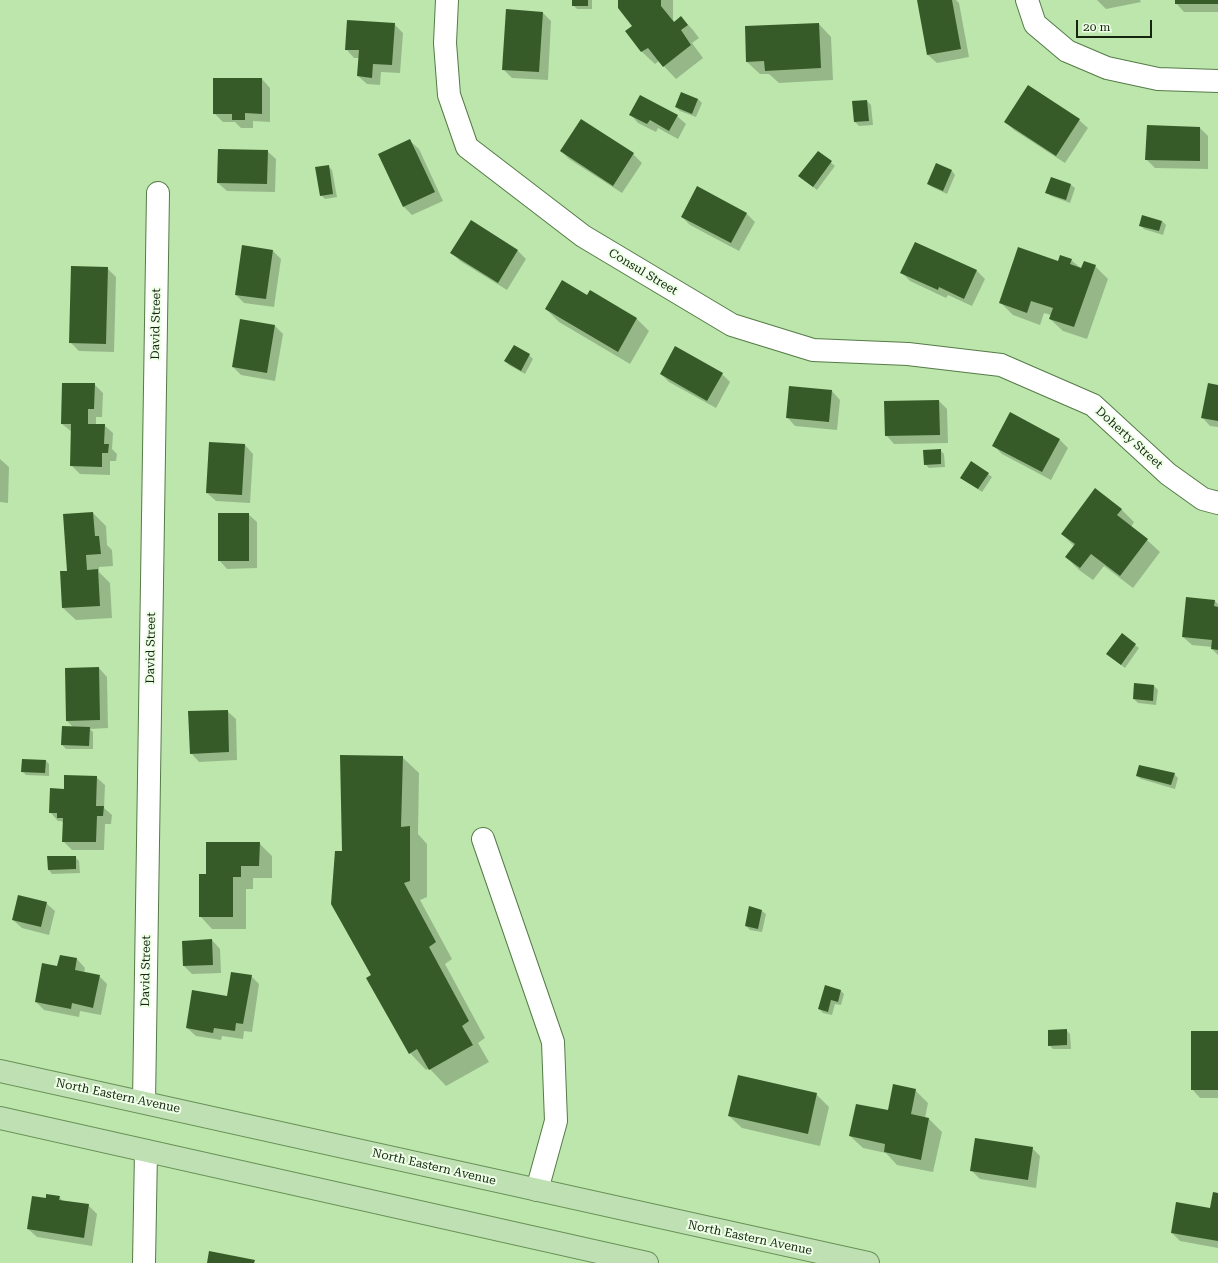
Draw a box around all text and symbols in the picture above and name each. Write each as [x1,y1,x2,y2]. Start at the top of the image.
scale bar [1078,12,1154,38]
text: 20 m [1083,20,1110,34]
street label: Consul Street [606,246,680,298]
street label: David Street [148,288,164,360]
street label: Doherty Street [1092,404,1166,472]
street label: David Street [143,612,159,684]
street label: David Street [138,935,154,1007]
street label: North Eastern Avenue [54,1076,182,1116]
street label: North Eastern Avenue [371,1146,497,1188]
street label: North Eastern Avenue [686,1218,814,1258]

